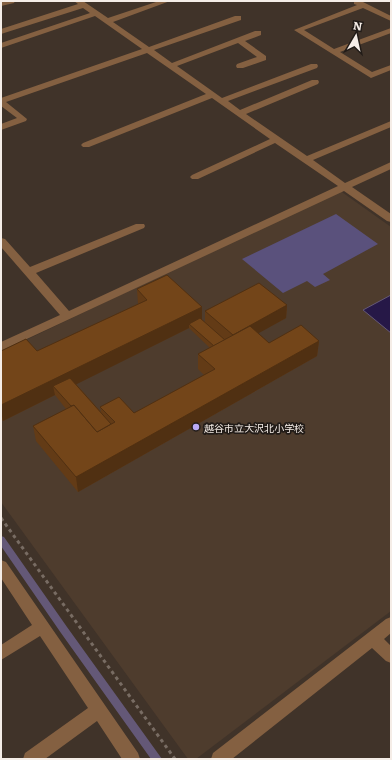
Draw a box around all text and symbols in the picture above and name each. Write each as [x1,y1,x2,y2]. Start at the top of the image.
north arrow [336,16,376,56]
text: N [352,17,364,34]
place label: 越谷市立大沢北小学校 [204,420,304,435]
marker: 越谷市立大沢北小学校 [191,422,201,432]

